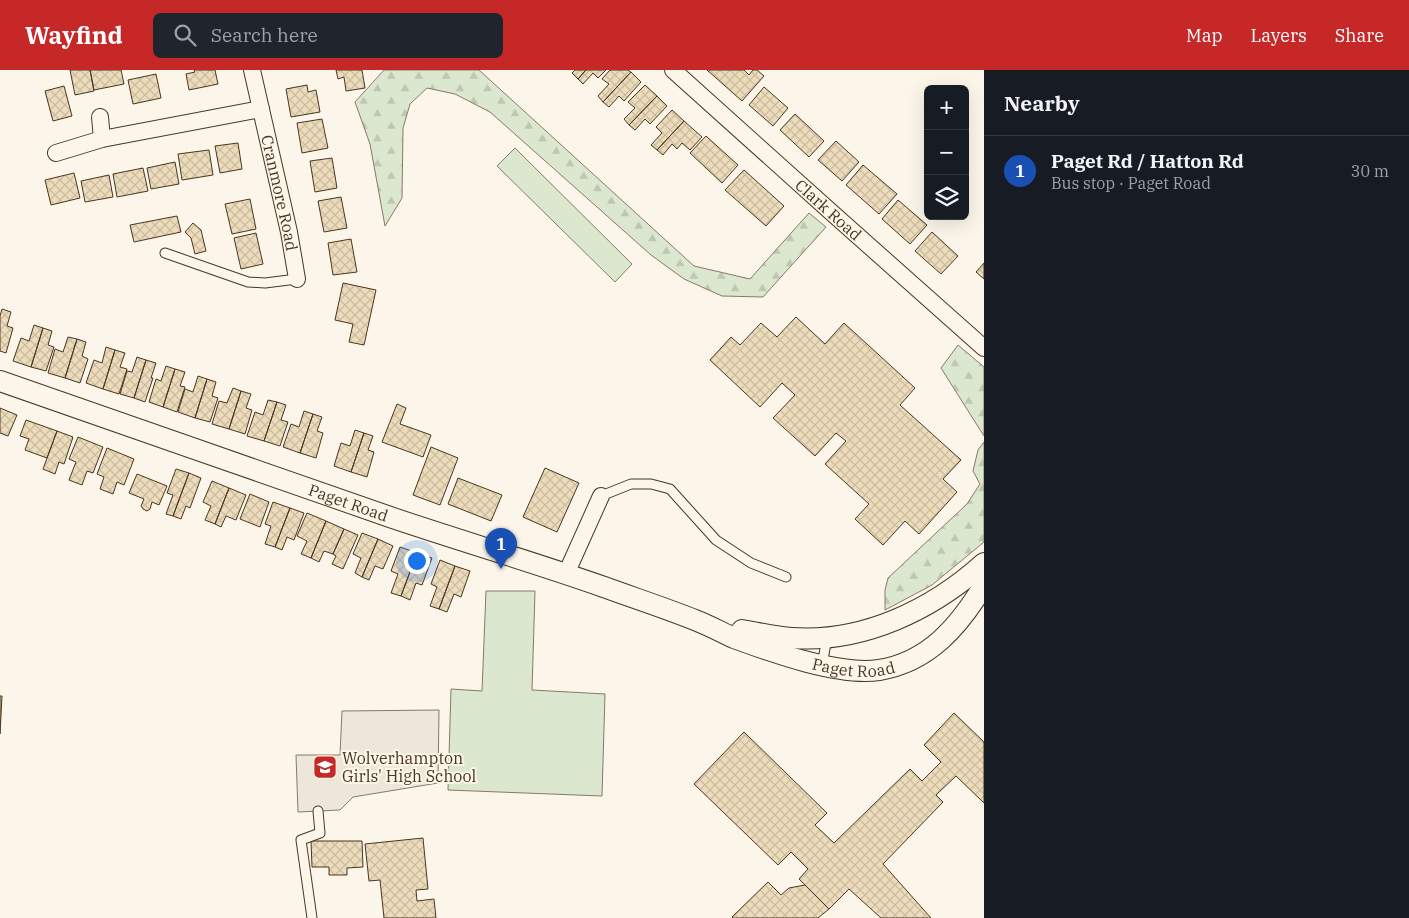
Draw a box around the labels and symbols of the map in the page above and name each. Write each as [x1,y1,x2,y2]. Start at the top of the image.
street label: Cranmore Road [257,133,302,253]
street label: Clark Road [791,175,866,245]
street label: Paget Road [306,479,391,526]
pin: 1 [485,528,517,569]
your location [404,548,430,574]
street label: Paget Road [810,654,897,681]
place label: Wolverhampton Girls' High School [342,748,477,786]
school or university icon: Wolverhampton Girls' High School [312,754,338,780]

